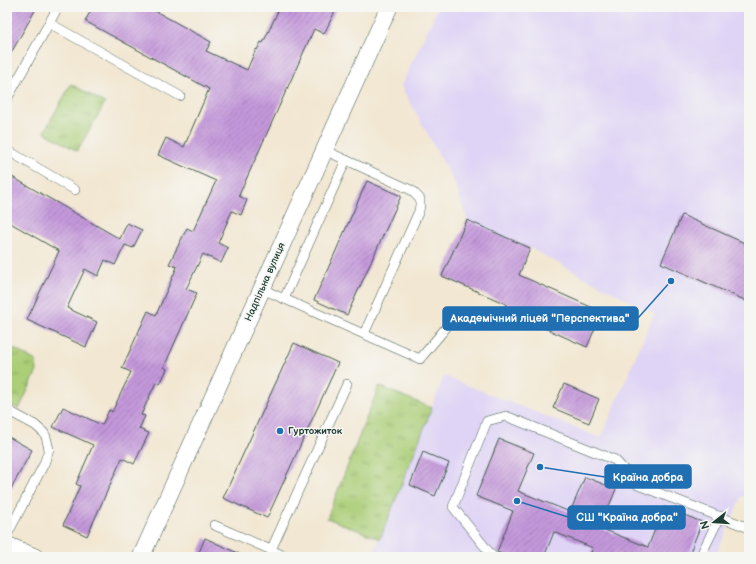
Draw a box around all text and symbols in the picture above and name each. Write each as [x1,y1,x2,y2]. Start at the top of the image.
street label: Надпільна вулиця [242,240,288,323]
callout: Академічний ліцей "Перспектива" [443,307,638,330]
text: Академічний ліцей "Перспектива" [449,312,630,325]
place label: Гуртожиток [288,425,343,437]
marker: Гуртожиток [275,426,285,436]
callout: Країна добра [605,465,691,488]
text: Країна добра [613,471,684,484]
north arrow [694,502,734,542]
callout: СШ "Країна добра" [568,506,685,529]
text: СШ "Країна добра" [576,511,678,524]
text: N [697,519,712,531]

